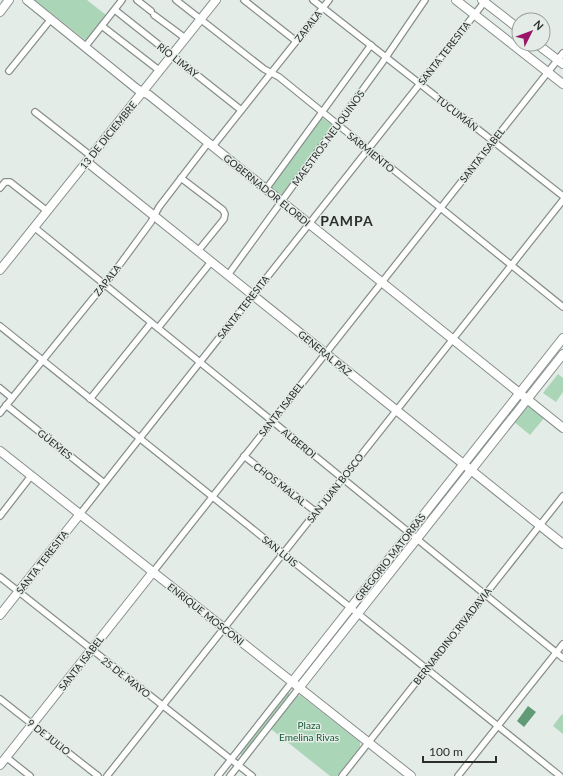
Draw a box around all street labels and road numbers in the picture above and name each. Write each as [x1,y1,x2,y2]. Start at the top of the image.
street label: ZAPALA [292,8,324,44]
street label: SANTA TERESITA [415,19,473,87]
street label: RÍO LIMAY [155,40,202,80]
street label: MAESTROS NEUQUINOS [289,88,367,188]
street label: TUCUMÁN [433,93,481,133]
street label: 13 DE DICIEMBRE [77,99,139,171]
street label: SANTA ISABEL [457,125,507,185]
street label: SARMIENTO [345,129,397,175]
street label: GOBERNADOR ELORDI [221,151,313,229]
street label: ZAPALA [91,262,123,298]
street label: SANTA TERESITA [214,273,272,341]
street label: GENERAL PAZ [296,328,354,378]
street label: SANTA ISABEL [256,379,306,439]
street label: ALBERDI [279,425,319,461]
street label: GÜEMES [35,426,75,462]
street label: SAN JUAN BOSCO [304,451,366,525]
street label: CHOS MALAL [251,460,309,508]
street label: GREGORIO MATORRAS [352,511,428,603]
street label: SANTA TERESITA [13,528,71,596]
street label: SAN LUIS [260,533,300,569]
street label: ENRIQUE MOSCONI [165,580,247,648]
street label: BERNARDINO RIVADAVIA [410,585,494,687]
street label: SANTA ISABEL [56,633,106,693]
street label: 25 DE MAYO [99,654,153,700]
street label: 9 DE JULIO [25,716,73,758]

